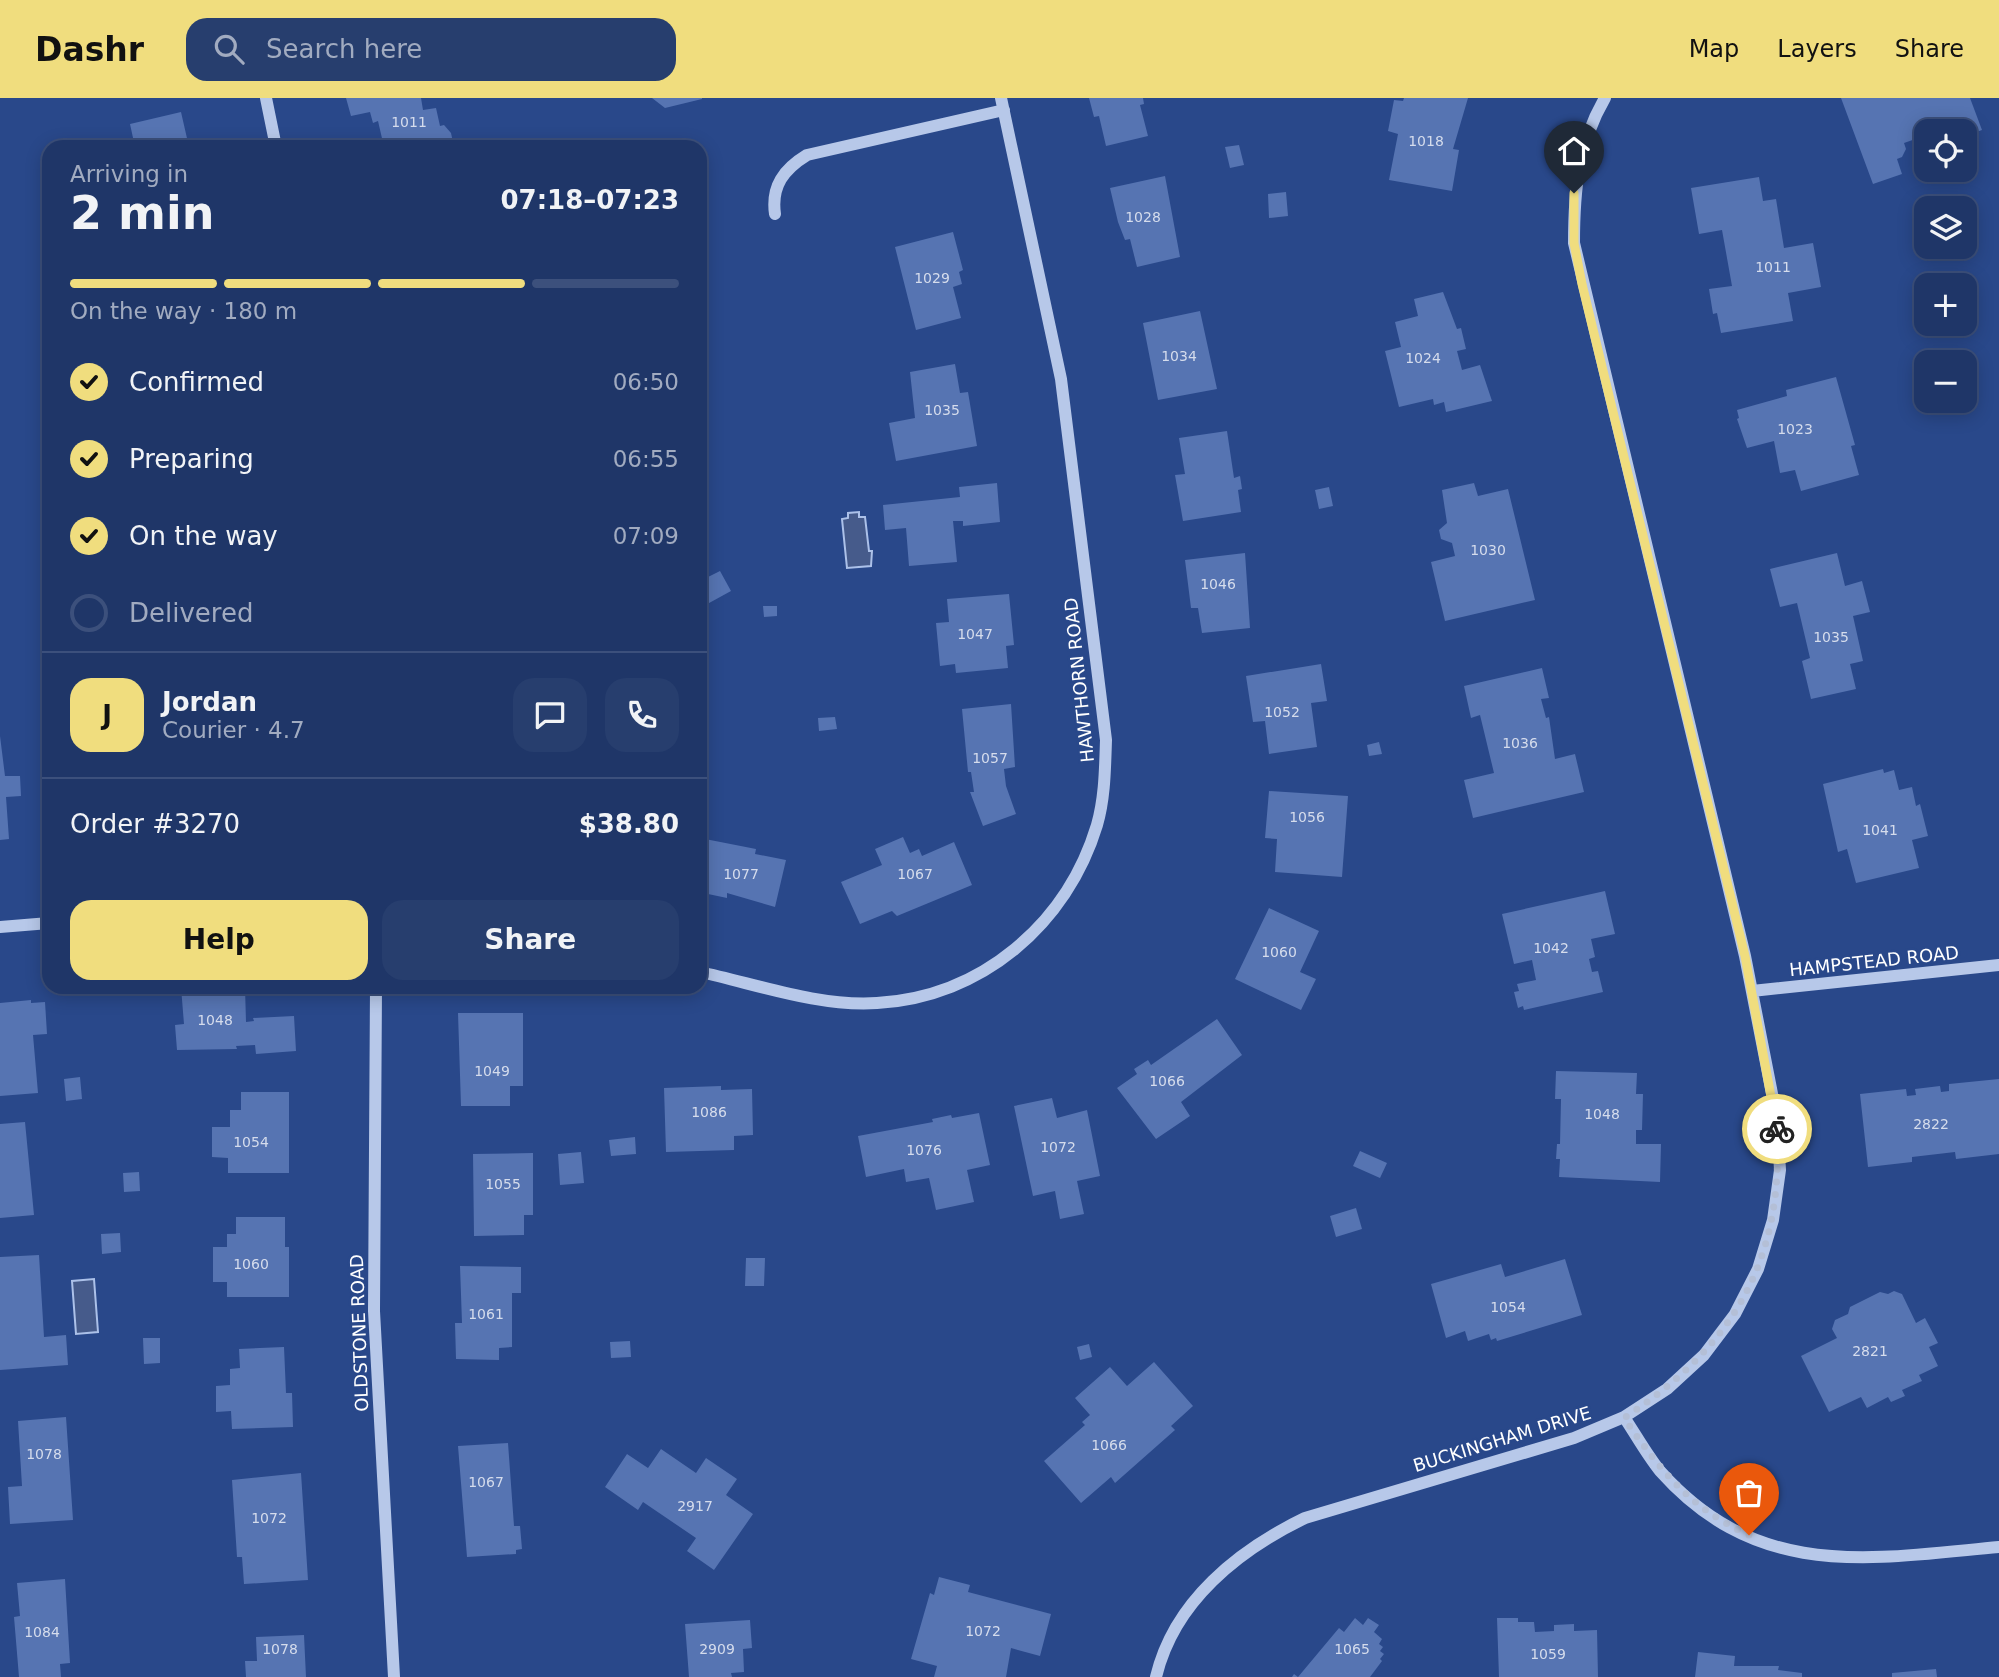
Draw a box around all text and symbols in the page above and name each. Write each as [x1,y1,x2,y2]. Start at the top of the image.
search box [186,18,676,81]
text: Dashr [35,30,144,69]
icon: search [210,30,248,68]
text: Search here [266,34,422,64]
text: Map [1689,35,1739,63]
text: Layers [1777,35,1857,63]
text: Share [1895,35,1964,63]
house number: 1011 [391,114,427,130]
map controls [1914,119,1977,413]
button: locate [1914,119,1977,182]
pin [1544,121,1604,193]
icon: home [1555,132,1593,170]
house number: 1018 [1408,133,1444,149]
text: Arriving in [70,161,188,187]
text: 07:18–07:23 [500,185,679,215]
text: 2 min [70,186,214,240]
button: layers [1914,196,1977,259]
house number: 1028 [1125,209,1161,225]
house number: 1011 [1755,259,1791,275]
house number: 1029 [914,270,950,286]
button: + [1914,273,1977,336]
text: On the way · 180 m [70,298,297,324]
house number: 1034 [1161,348,1197,364]
house number: 1024 [1405,350,1441,366]
button: − [1914,350,1977,413]
icon: check [70,363,108,401]
text: Confirmed [129,367,264,397]
text: 06:50 [613,369,679,395]
house number: 1035 [924,402,960,418]
house number: 1023 [1777,421,1813,437]
icon: check [70,440,108,478]
text: Preparing [129,444,254,474]
text: 06:55 [613,446,679,472]
icon: check [70,517,108,555]
text: On the way [129,521,278,551]
text: 07:09 [613,523,679,549]
house number: 1030 [1470,542,1506,558]
house number: 1046 [1200,576,1236,592]
street label: HAWTHORN ROAD [1060,597,1098,763]
text: Delivered [129,598,253,628]
house number: 1047 [957,626,993,642]
house number: 1035 [1813,629,1849,645]
button: chat [513,678,587,752]
button: phone [605,678,679,752]
text: Jordan [162,687,257,717]
text: J [102,700,112,730]
house number: 1052 [1264,704,1300,720]
text: Courier · 4.7 [162,717,305,743]
house number: 1036 [1502,735,1538,751]
house number: 1057 [972,750,1008,766]
text: Order #3270 [70,809,240,839]
text: $38.80 [579,809,679,839]
house number: 1056 [1289,809,1325,825]
house number: 1041 [1862,822,1898,838]
house number: 1077 [723,866,759,882]
house number: 1067 [897,866,933,882]
button: Help [70,900,368,980]
button: Share [382,900,679,980]
house number: 1042 [1533,940,1569,956]
street label: HAMPSTEAD ROAD [1788,942,1960,980]
house number: 1060 [1261,944,1297,960]
house number: 1048 [197,1012,233,1028]
house number: 1049 [474,1063,510,1079]
house number: 1066 [1149,1073,1185,1089]
courier [1742,1094,1812,1164]
house number: 1086 [691,1104,727,1120]
house number: 1048 [1584,1106,1620,1122]
icon: bike [1758,1110,1796,1148]
house number: 2822 [1913,1116,1949,1132]
house number: 1054 [233,1134,269,1150]
house number: 1072 [1040,1139,1076,1155]
house number: 1076 [906,1142,942,1158]
house number: 1055 [485,1176,521,1192]
street label: OLDSTONE ROAD [346,1254,372,1412]
house number: 1060 [233,1256,269,1272]
house number: 1054 [1490,1299,1526,1315]
house number: 1061 [468,1306,504,1322]
house number: 2821 [1852,1343,1888,1359]
street label: BUCKINGHAM DRIVE [1410,1402,1594,1476]
house number: 1066 [1091,1437,1127,1453]
house number: 1078 [26,1446,62,1462]
pin [1719,1463,1779,1535]
house number: 1067 [468,1474,504,1490]
icon: bag [1730,1474,1768,1512]
house number: 2917 [677,1498,713,1514]
house number: 1072 [251,1510,287,1526]
house number: 1072 [965,1623,1001,1639]
house number: 1084 [24,1624,60,1640]
house number: 1078 [262,1641,298,1657]
house number: 2909 [699,1641,735,1657]
house number: 1065 [1334,1641,1370,1657]
house number: 1059 [1530,1646,1566,1662]

